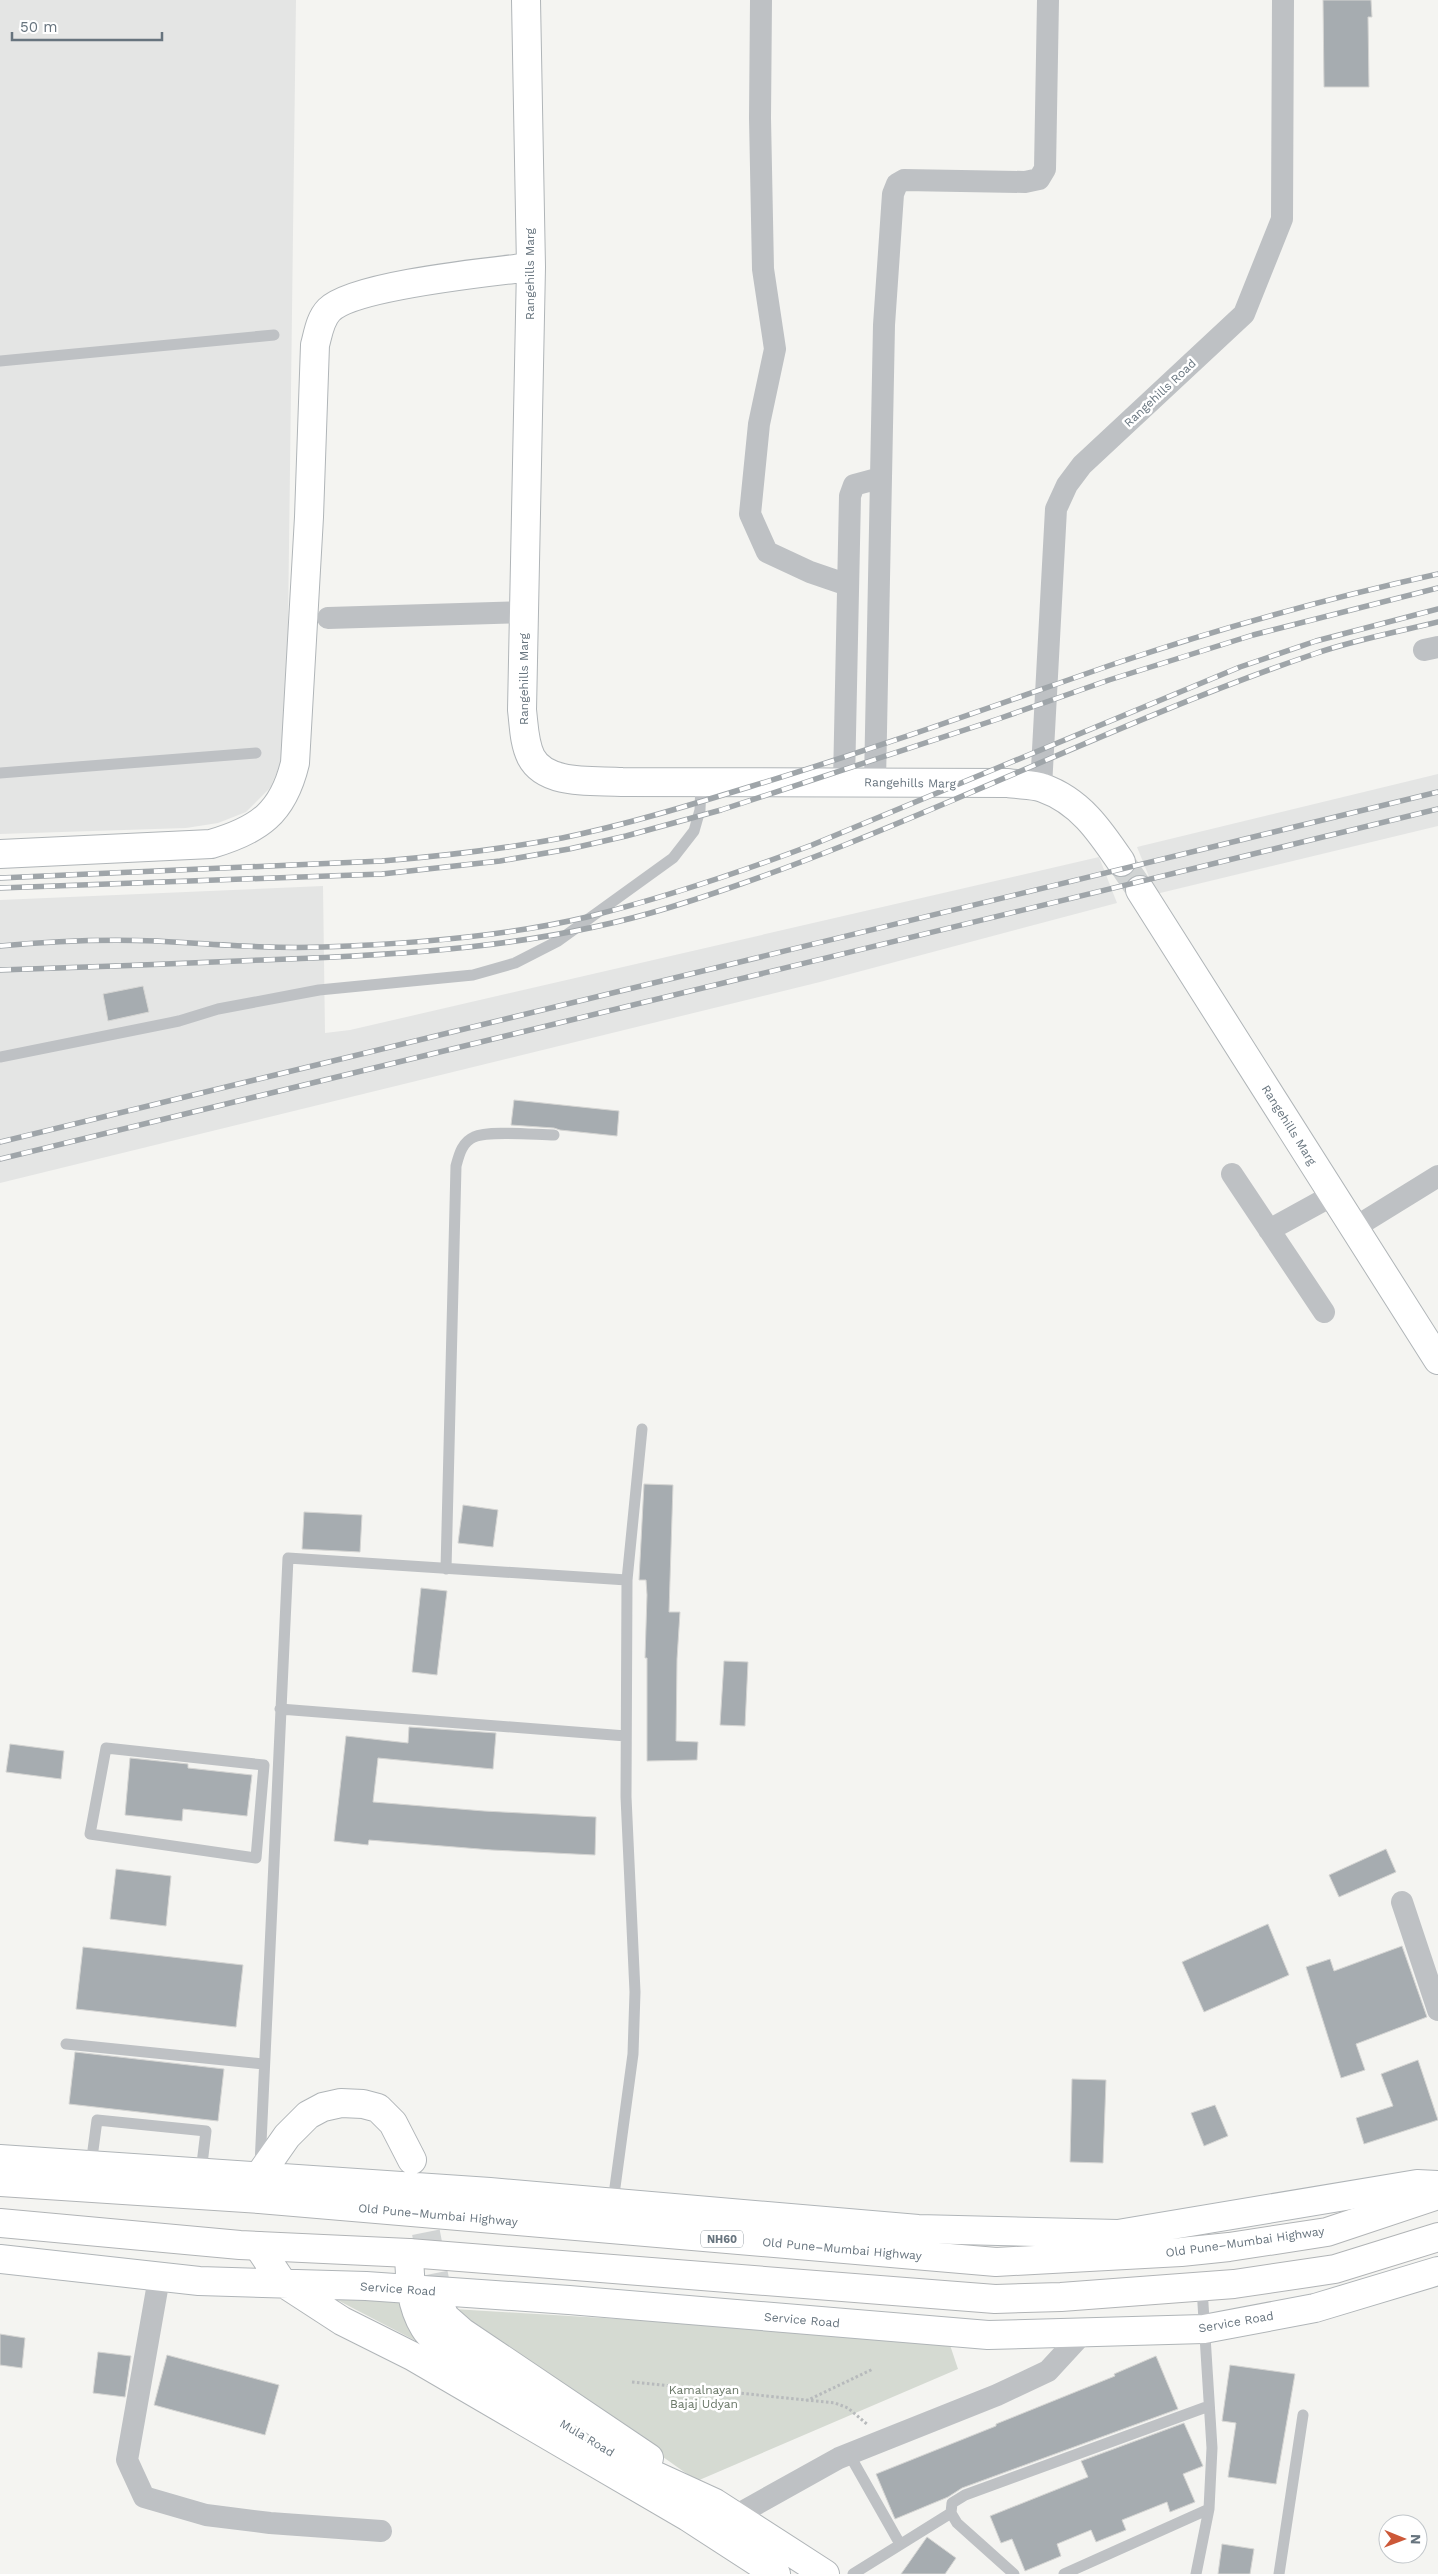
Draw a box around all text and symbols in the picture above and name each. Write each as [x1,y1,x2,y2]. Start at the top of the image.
scale bar [12,10,162,42]
text: 50 m [20,18,57,36]
street label: Rangehills Marg [523,227,537,320]
street label: Rangehills Road [1121,356,1199,430]
street label: Rangehills Marg [517,632,531,725]
street label: Rangehills Marg [864,775,957,791]
street label: Rangehills Marg [1259,1082,1320,1168]
street label: Old Pune–Mumbai Highway [358,2201,519,2229]
street label: Old Pune–Mumbai Highway [1165,2224,1326,2260]
road number: NH60 [701,2230,743,2248]
street label: Old Pune–Mumbai Highway [762,2235,923,2263]
street label: Service Road [360,2279,436,2299]
street label: Service Road [1197,2309,1275,2335]
street label: Service Road [764,2310,840,2330]
park label: Kamalnayan Bajaj Udyan [669,2383,739,2411]
street label: Mula Road [557,2416,617,2460]
north arrow [1378,2514,1428,2564]
text: N [1408,2534,1424,2545]

